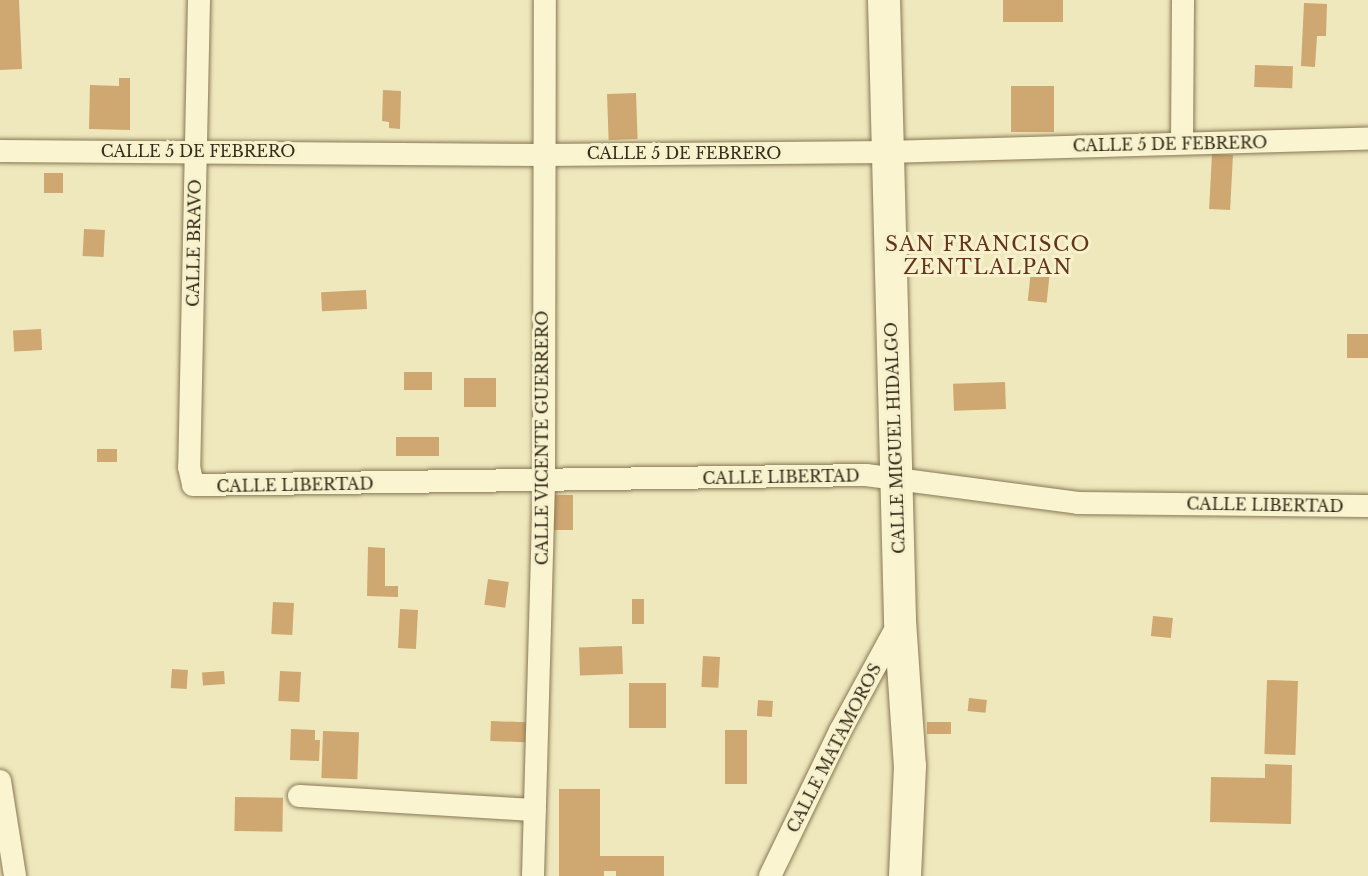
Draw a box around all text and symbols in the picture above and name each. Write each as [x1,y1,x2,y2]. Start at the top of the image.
street label: CALLE 5 DE FEBRERO [1073,133,1267,155]
street label: CALLE 5 DE FEBRERO [101,141,295,161]
street label: CALLE 5 DE FEBRERO [587,143,781,163]
street label: CALLE BRAVO [183,179,205,307]
district label: SAN FRANCISCO ZENTLALPAN [885,232,1091,279]
street label: CALLE VICENTE GUERRERO [532,310,552,566]
street label: CALLE MIGUEL HIDALGO [881,322,909,554]
street label: CALLE LIBERTAD [702,466,860,488]
street label: CALLE LIBERTAD [216,474,374,496]
street label: CALLE LIBERTAD [1186,494,1344,516]
street label: CALLE MATAMOROS [783,660,885,836]

